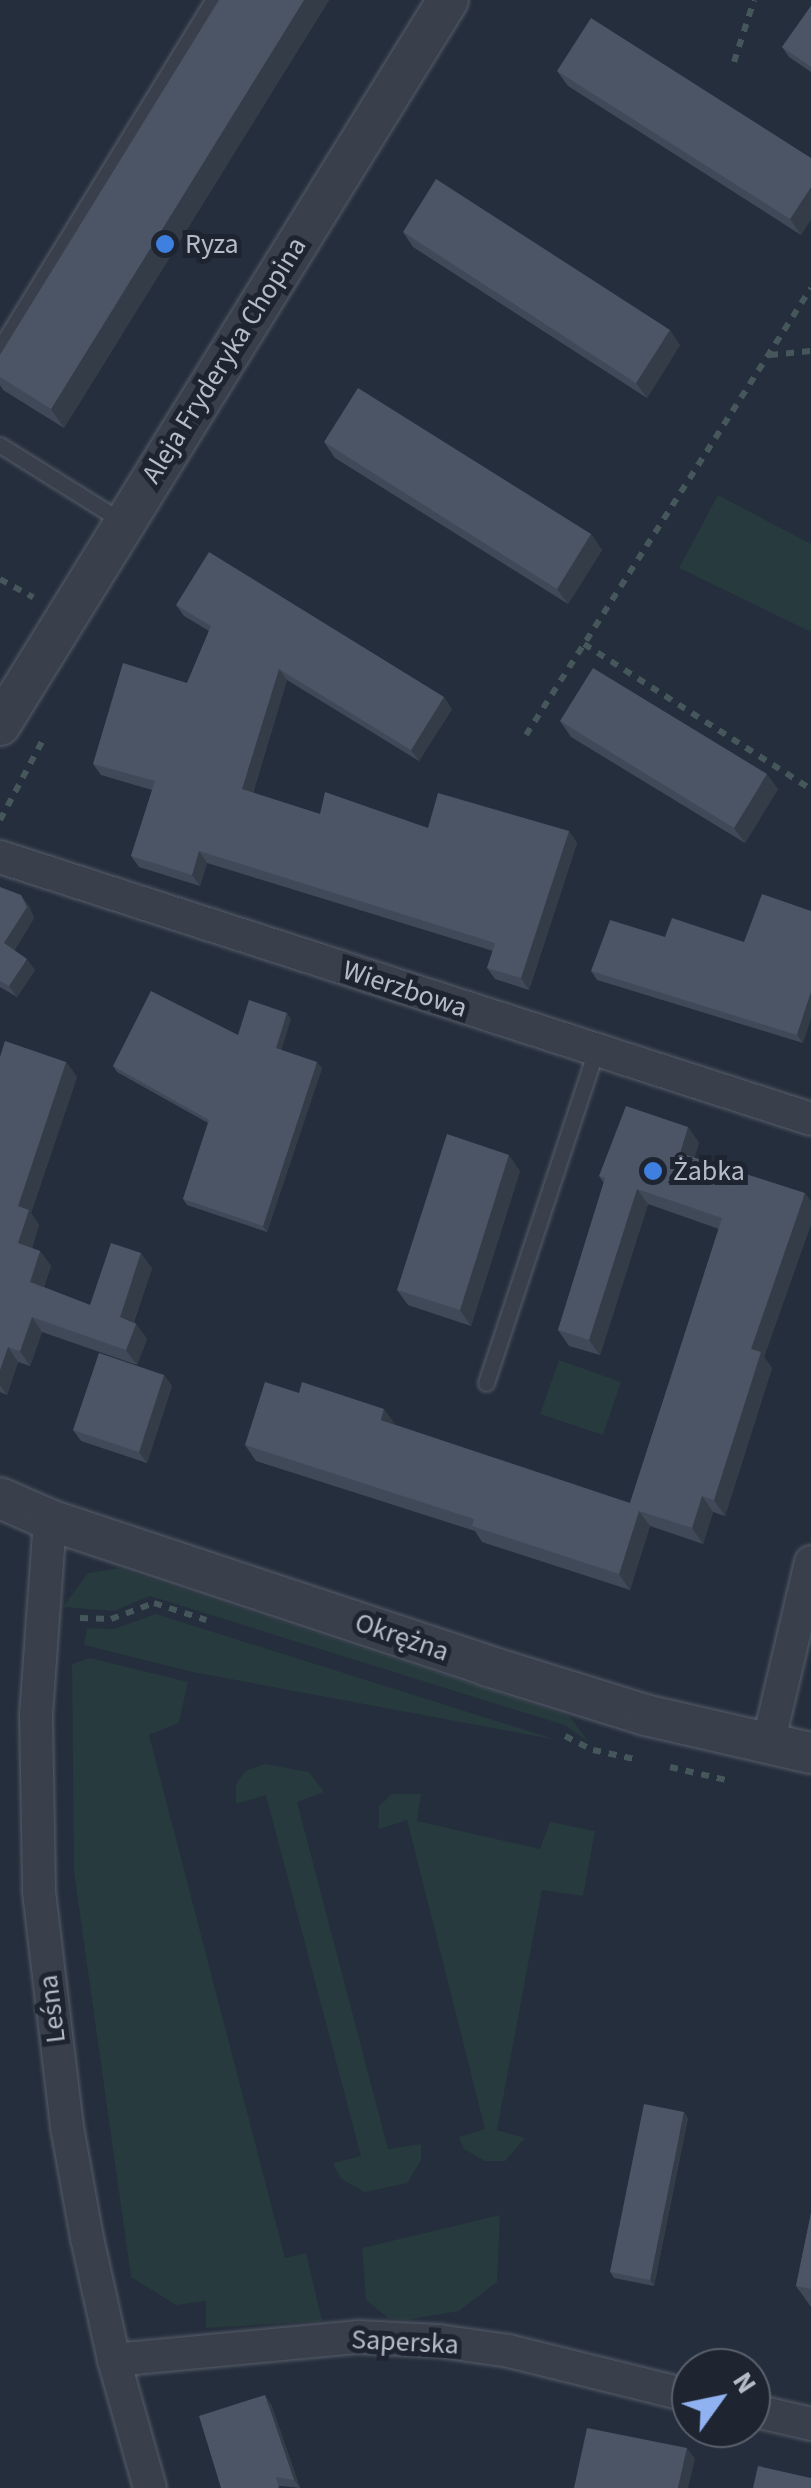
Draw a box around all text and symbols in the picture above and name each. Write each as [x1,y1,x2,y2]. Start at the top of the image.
place label: Ryza [185,227,239,261]
street label: Aleja Fryderyka Chopina [135,231,313,489]
marker: Ryza [154,233,176,255]
street label: Wierzbowa [339,953,471,1025]
place label: Żabka [673,1154,745,1188]
marker: Żabka [642,1160,664,1182]
street label: Okrężna [351,1605,453,1669]
street label: Leśna [31,1973,73,2045]
street label: Saperska [350,2322,460,2362]
north arrow [671,2348,771,2448]
text: N [723,2364,766,2401]

